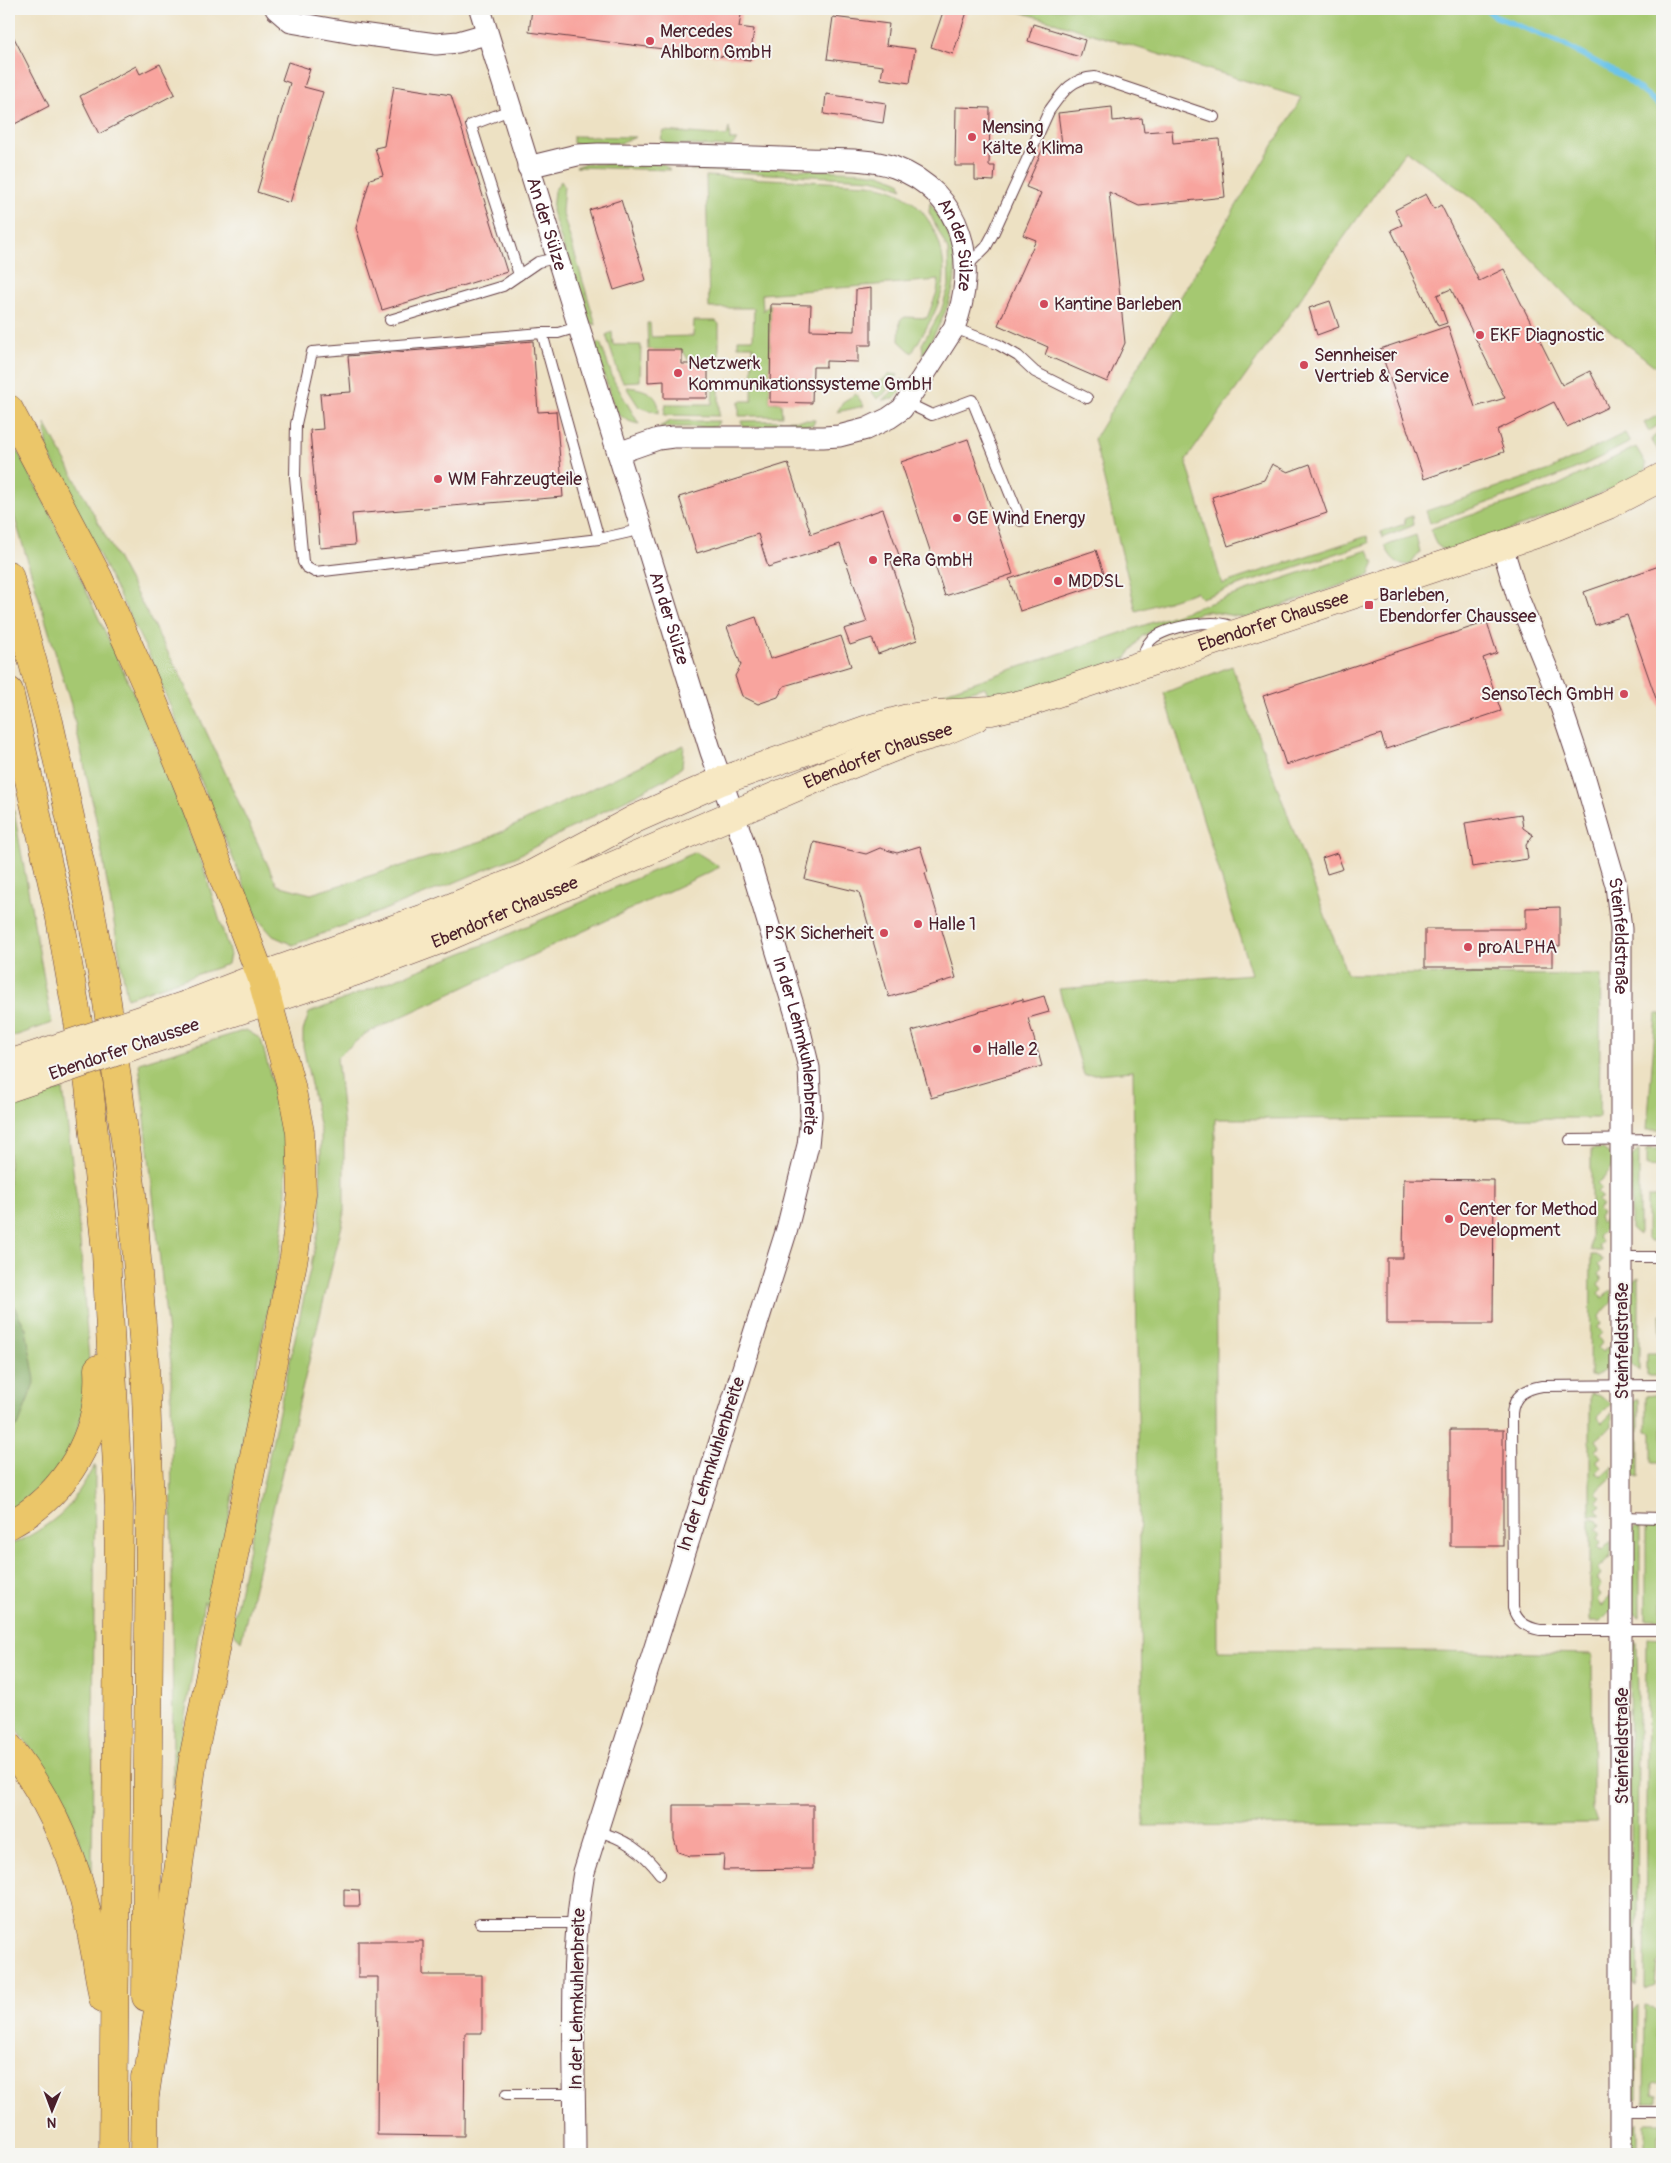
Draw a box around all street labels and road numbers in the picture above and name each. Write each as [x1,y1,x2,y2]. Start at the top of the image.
street label: An der Sülze [521,175,572,274]
street label: An der Sülze [932,193,976,292]
street label: An der Sülze [644,569,694,668]
street label: Ebendorfer Chaussee [1195,586,1352,657]
street label: Ebendorfer Chaussee [800,718,956,795]
street label: Ebendorfer Chaussee [428,871,582,954]
street label: Steinfeldstraße [1602,875,1632,994]
street label: In der Lehmkuhlenbreite [767,954,822,1136]
street label: Ebendorfer Chaussee [46,1013,202,1086]
street label: Steinfeldstraße [1611,1282,1634,1399]
street label: In der Lehmkuhlenbreite [672,1374,751,1554]
street label: Steinfeldstraße [1611,1687,1634,1804]
street label: In der Lehmkuhlenbreite [564,1908,591,2090]

